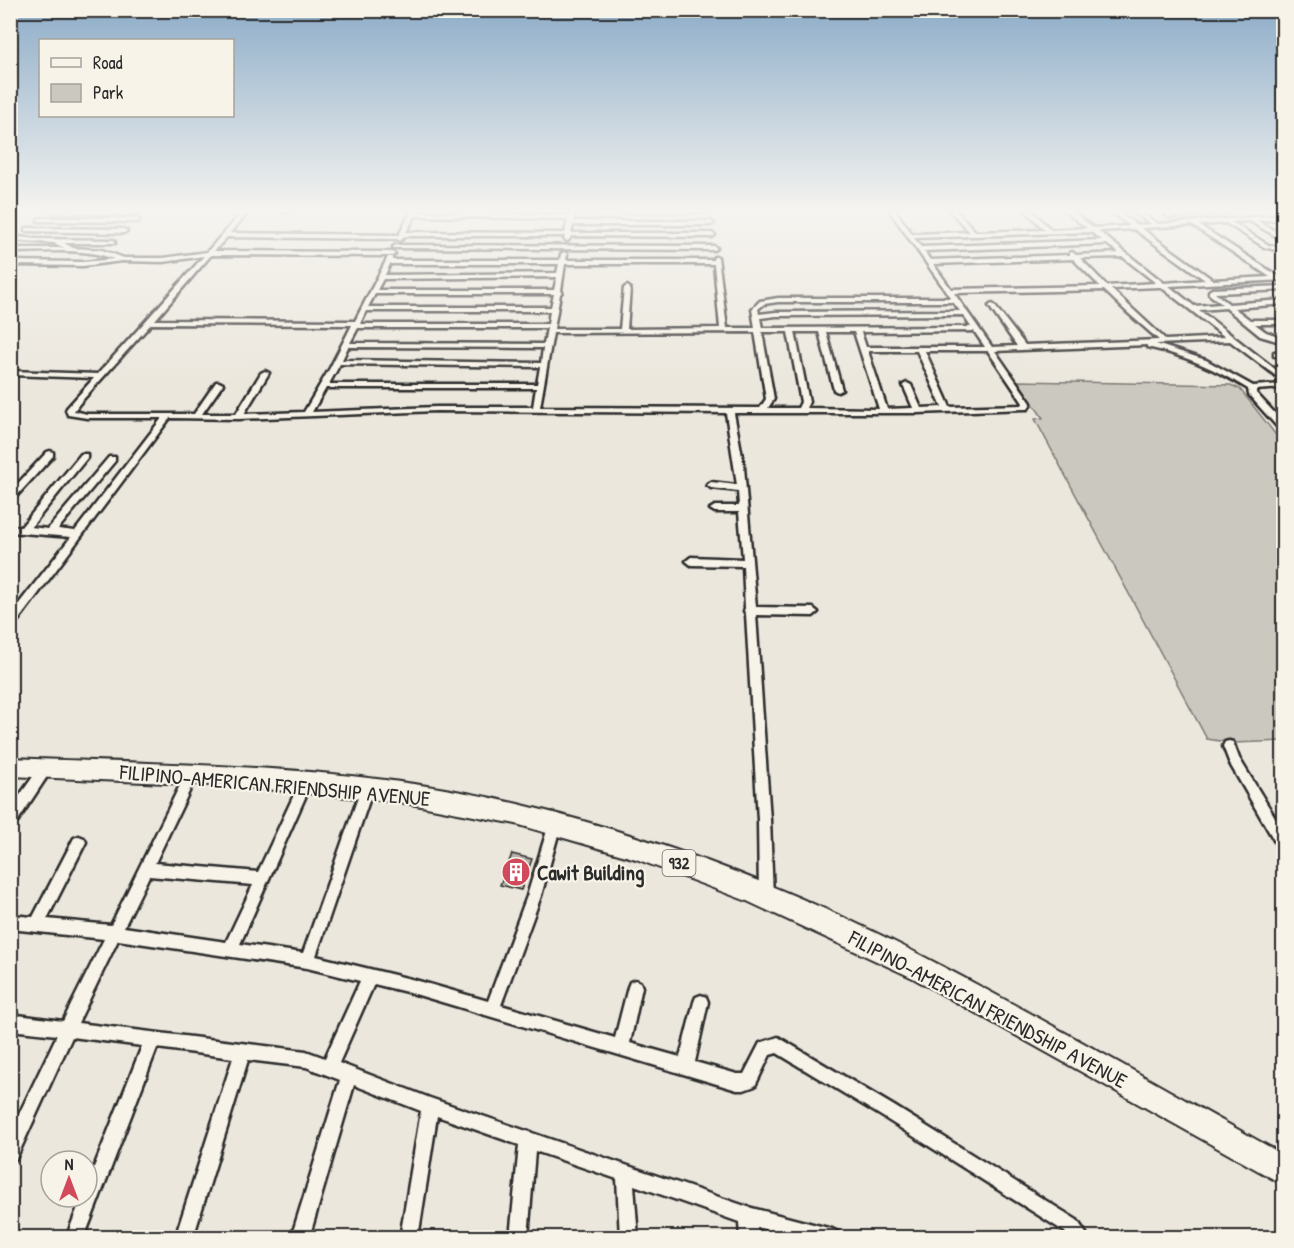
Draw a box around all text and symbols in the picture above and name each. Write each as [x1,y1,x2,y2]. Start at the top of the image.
legend [39,39,234,117]
text: Road [93,50,123,75]
text: Park [93,80,124,105]
street label: FILIPINO-AMERICAN FRIENDSHIP AVENUE [118,757,431,813]
road number: 932 [662,850,696,876]
building icon: Cawit Building [500,856,532,888]
place label: Cawit Building [537,858,644,888]
street label: FILIPINO-AMERICAN FRIENDSHIP AVENUE [843,923,1132,1095]
north arrow [39,1149,99,1209]
text: N [65,1153,74,1175]

